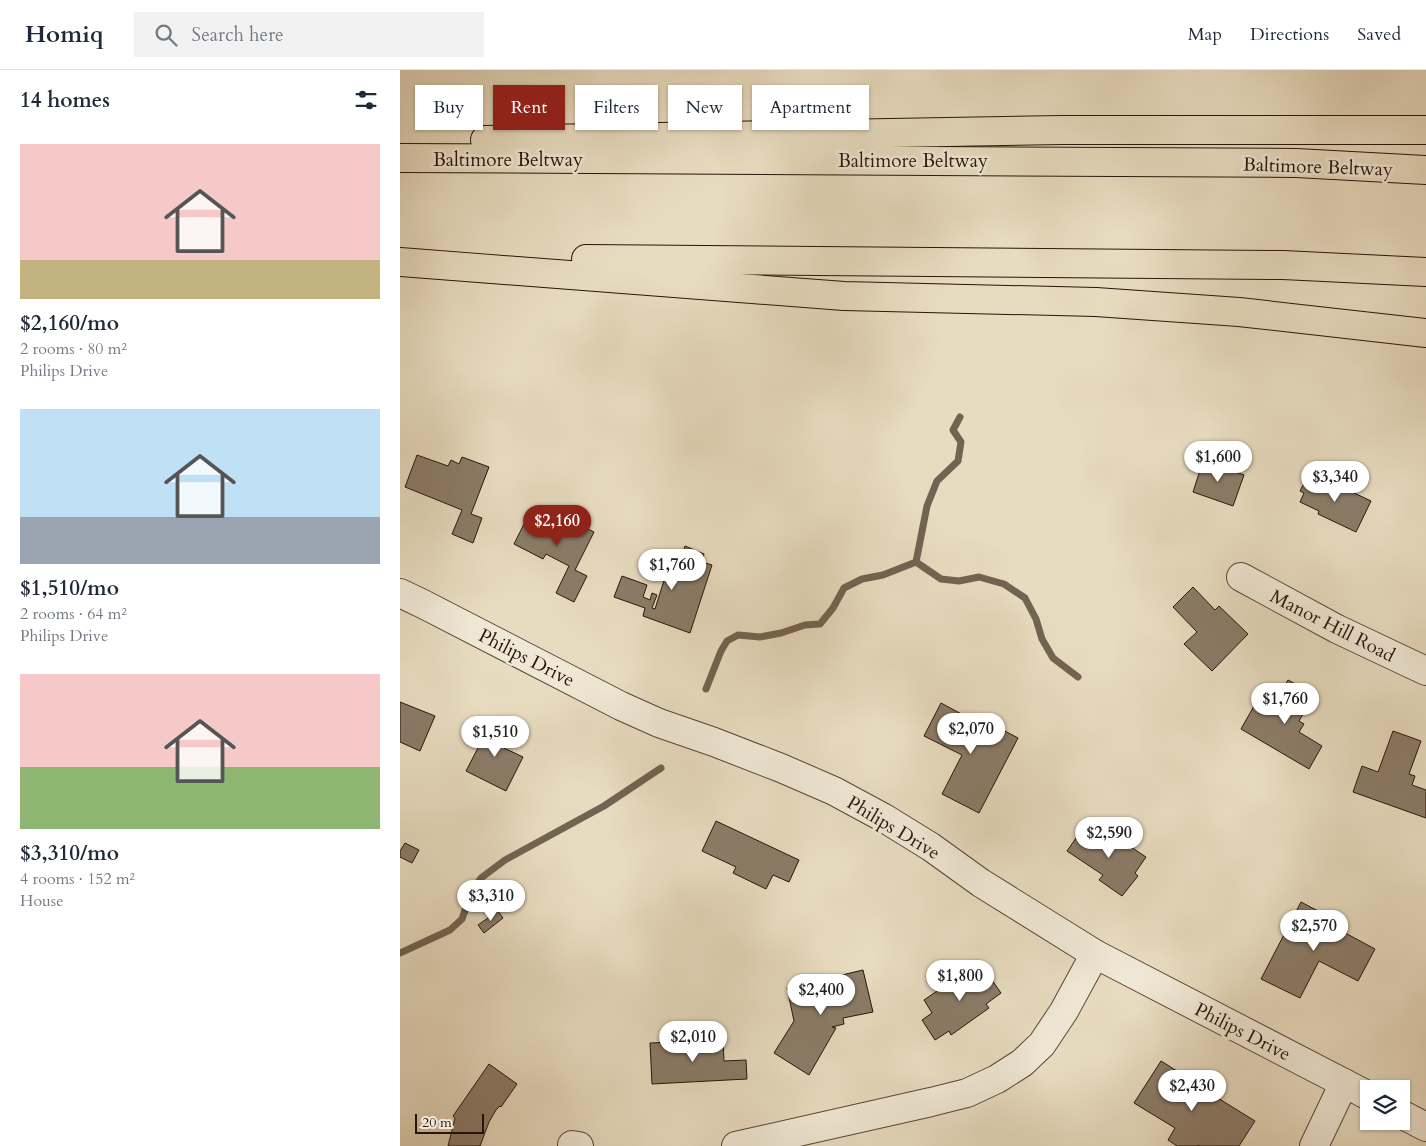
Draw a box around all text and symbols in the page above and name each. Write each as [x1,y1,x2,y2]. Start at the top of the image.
search box [134,12,484,57]
text: Homiq [25,18,104,51]
icon: search [152,21,180,49]
text: Search here [192,22,284,48]
text: Map [1188,22,1222,47]
text: Directions [1250,22,1329,47]
text: Saved [1357,22,1401,47]
chip: Buy [415,85,483,130]
chip: Rent [493,85,565,130]
chip: Filters [575,85,658,130]
chip: New [668,85,742,130]
chip: Apartment [752,85,869,130]
text: 14 homes [20,86,110,115]
icon: filters [352,86,380,114]
street label: Baltimore Beltway [433,147,583,173]
street label: Baltimore Beltway [838,148,988,174]
street label: Baltimore Beltway [1242,151,1393,183]
icon: home [155,176,245,266]
text: $2,160/mo [20,309,119,338]
text: 2 rooms · 80 m² [20,338,127,360]
text: Philips Drive [20,360,108,382]
pin: $1,600 [1177,440,1259,483]
icon: home [155,441,245,531]
text: $1,600 [1195,446,1241,468]
pin: $3,340 [1294,460,1376,503]
text: $3,340 [1312,466,1358,488]
pin: $2,160 [516,504,598,547]
text: $2,160 [534,510,580,532]
pin: $1,760 [631,548,713,591]
text: $1,760 [649,554,695,576]
text: $1,510/mo [20,574,119,603]
street label: Manor Hill Road [1266,583,1399,669]
text: 2 rooms · 64 m² [20,603,127,625]
street label: Philips Drive [474,623,579,693]
text: Philips Drive [20,625,108,647]
pin: $1,760 [1244,682,1326,725]
text: $1,760 [1262,688,1308,710]
icon: home [155,706,245,796]
pin: $2,070 [930,712,1012,755]
pin: $1,510 [454,716,536,758]
text: $2,070 [948,718,994,740]
text: $1,510 [472,721,518,743]
street label: Philips Drive [842,790,945,866]
pin: $2,590 [1068,816,1150,859]
text: $2,590 [1086,822,1132,844]
text: $3,310/mo [20,839,119,868]
text: 4 rooms · 152 m² [20,868,135,890]
pin: $3,310 [450,880,532,922]
text: $3,310 [468,885,514,907]
text: House [20,890,63,912]
pin: $2,570 [1273,910,1355,952]
text: $2,570 [1291,915,1337,937]
pin: $1,800 [919,960,1001,1002]
text: $1,800 [937,965,983,987]
pin: $2,400 [780,974,862,1016]
text: $2,400 [798,979,844,1001]
street label: Philips Drive [1190,997,1295,1067]
pin: $2,010 [652,1020,734,1063]
text: $2,010 [670,1026,716,1048]
pin: $2,430 [1151,1070,1233,1112]
text: $2,430 [1169,1075,1215,1097]
map controls [1360,1080,1410,1130]
button: layers [1360,1080,1410,1130]
scale bar [415,1111,484,1134]
text: 20 m [422,1113,452,1132]

